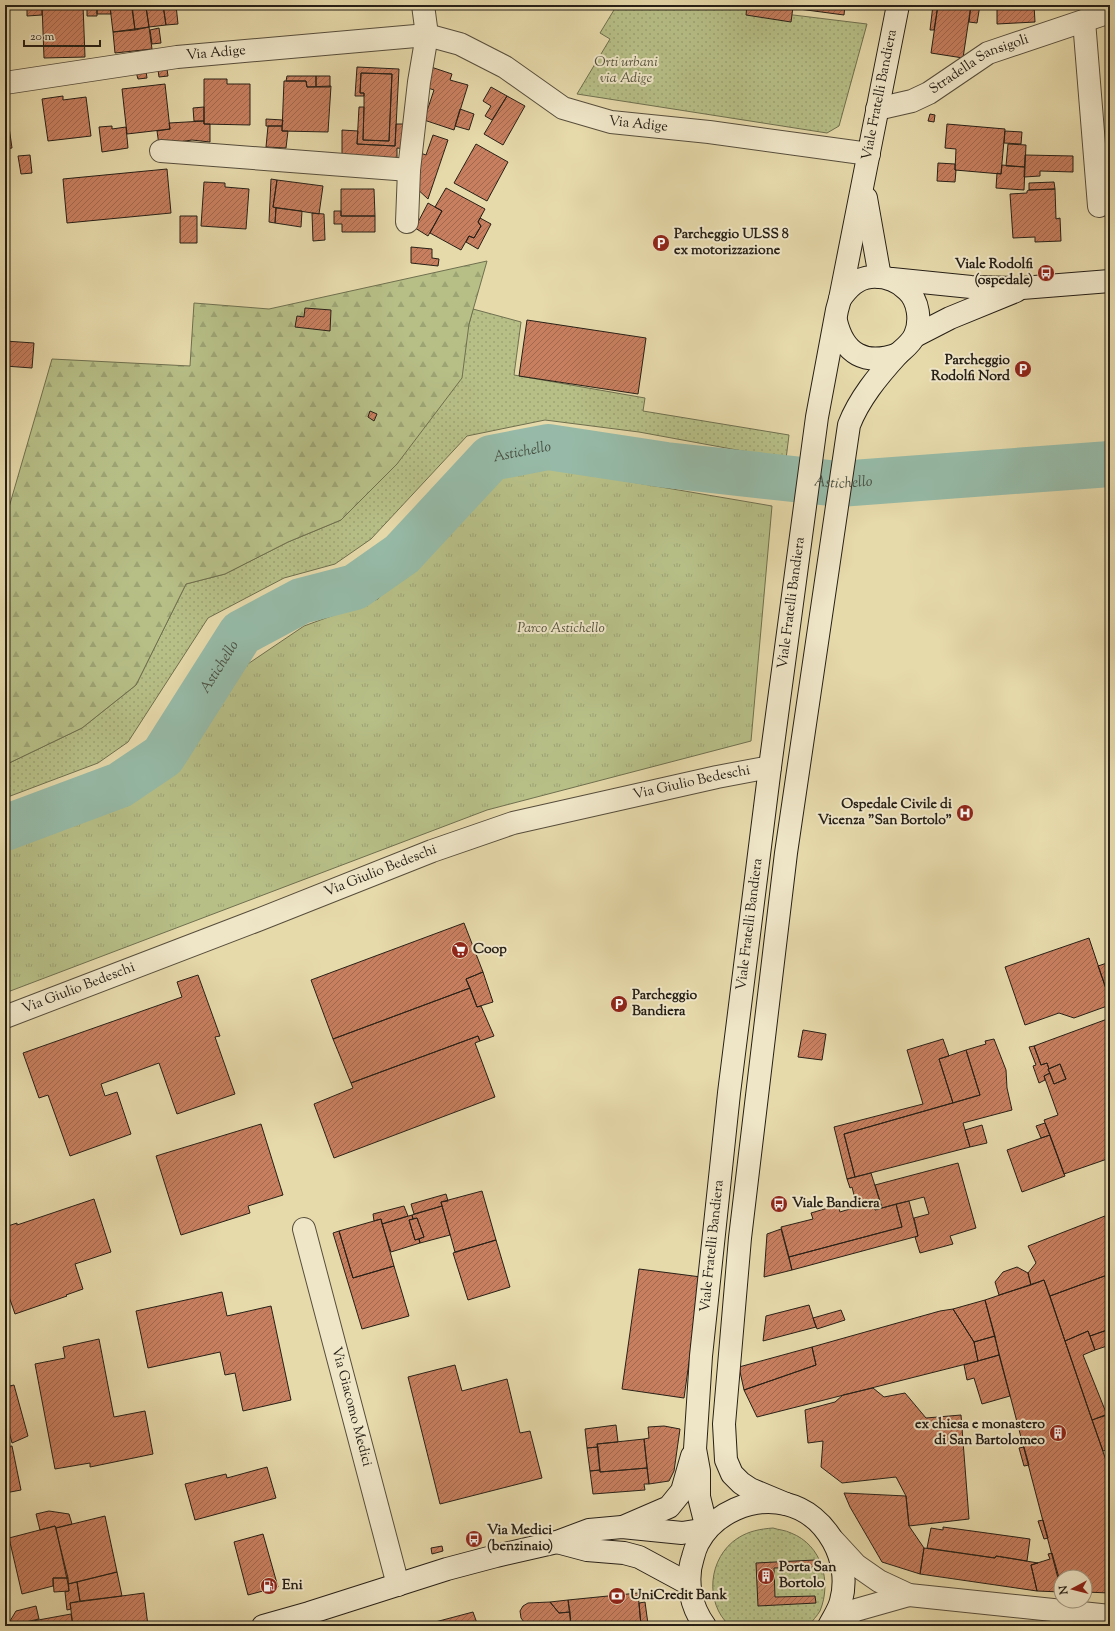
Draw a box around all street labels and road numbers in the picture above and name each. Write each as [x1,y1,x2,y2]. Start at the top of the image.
street label: Viale Fratelli Bandiera [858,27,903,162]
street label: Stradella Sansigoli [926,30,1031,100]
street label: Via Adige [185,41,247,66]
street label: Via Adige [607,112,669,138]
street label: Viale Fratelli Bandiera [773,535,811,670]
street label: Via Giulio Bedeschi [631,761,752,806]
street label: Via Giulio Bedeschi [322,840,440,903]
street label: Viale Fratelli Bandiera [732,857,768,992]
street label: Via Giulio Bedeschi [19,958,138,1019]
street label: Viale Fratelli Bandiera [696,1178,730,1313]
street label: Via Giacomo Medici [326,1345,376,1469]

